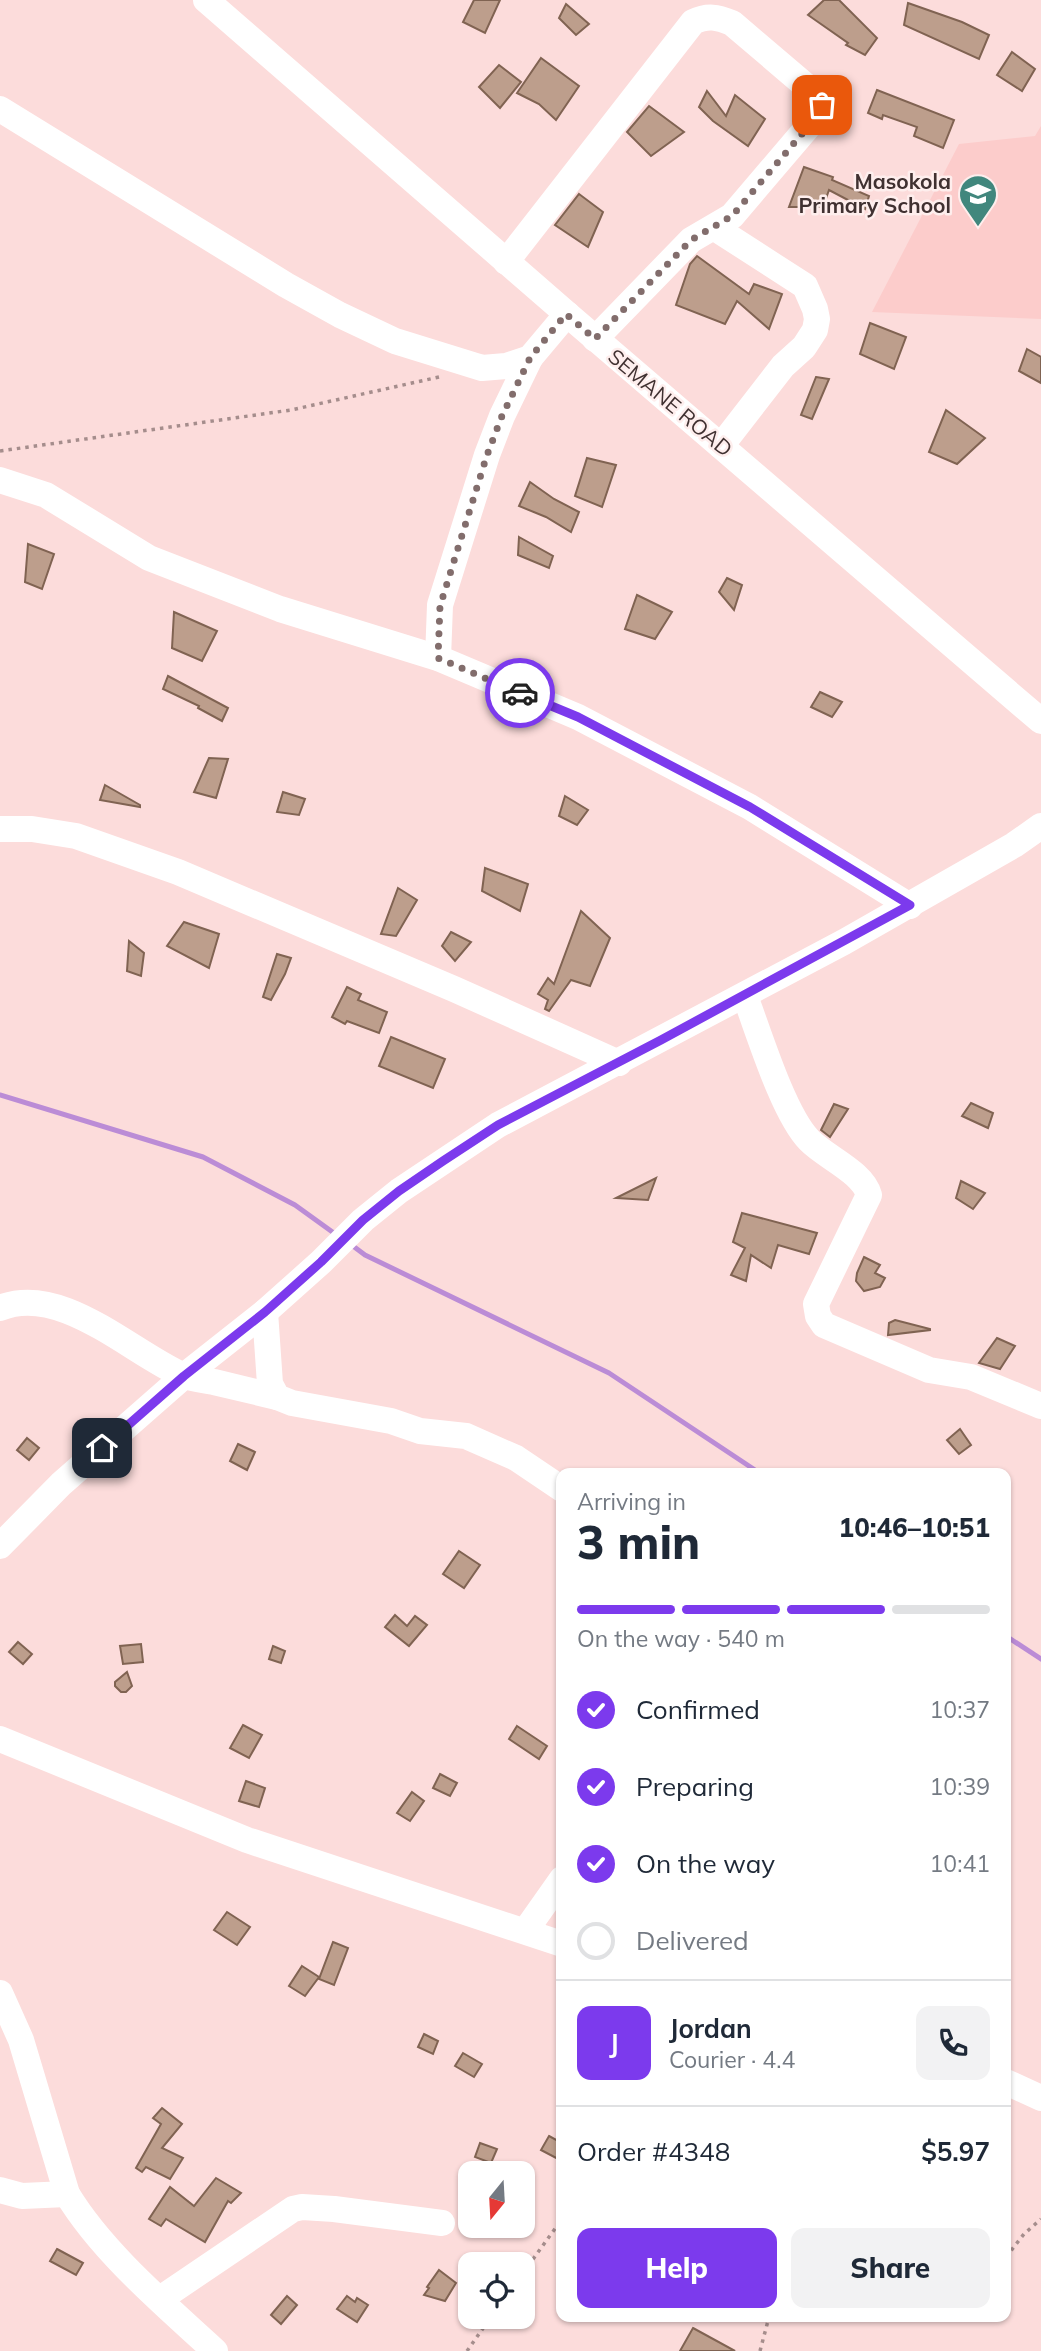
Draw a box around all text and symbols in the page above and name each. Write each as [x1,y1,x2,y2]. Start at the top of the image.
pin [792,75,852,135]
icon: bag [803,86,841,124]
place label: Masokola Primary School [798,168,951,218]
school or university icon: Masokola Primary School [957,173,999,228]
street label: SEMANE ROAD [603,343,738,462]
courier [485,658,555,728]
icon: car [501,674,539,712]
pin [72,1418,132,1478]
icon: home [83,1429,121,1467]
text: Arriving in [577,1487,686,1516]
text: 10:46–10:51 [839,1511,990,1544]
text: 3 min [577,1513,700,1571]
text: On the way · 540 m [577,1624,785,1653]
icon: check [577,1691,615,1729]
text: Confirmed [636,1693,760,1726]
text: 10:37 [930,1695,990,1724]
icon: check [577,1768,615,1806]
text: Preparing [636,1770,754,1803]
text: 10:39 [930,1772,990,1801]
icon: check [577,1845,615,1883]
text: On the way [636,1847,775,1880]
text: 10:41 [930,1849,990,1878]
text: Delivered [636,1924,749,1957]
button: phone [916,2006,990,2080]
text: Jordan [669,2012,752,2045]
text: J [609,2027,619,2060]
text: Courier · 4.4 [669,2045,795,2074]
text: Order #4348 [577,2135,730,2168]
text: $5.97 [921,2135,990,2168]
north arrow [458,2161,536,2238]
map controls [458,2161,535,2329]
button: Help [577,2228,777,2308]
button: Share [791,2228,990,2308]
button: locate [458,2252,535,2329]

